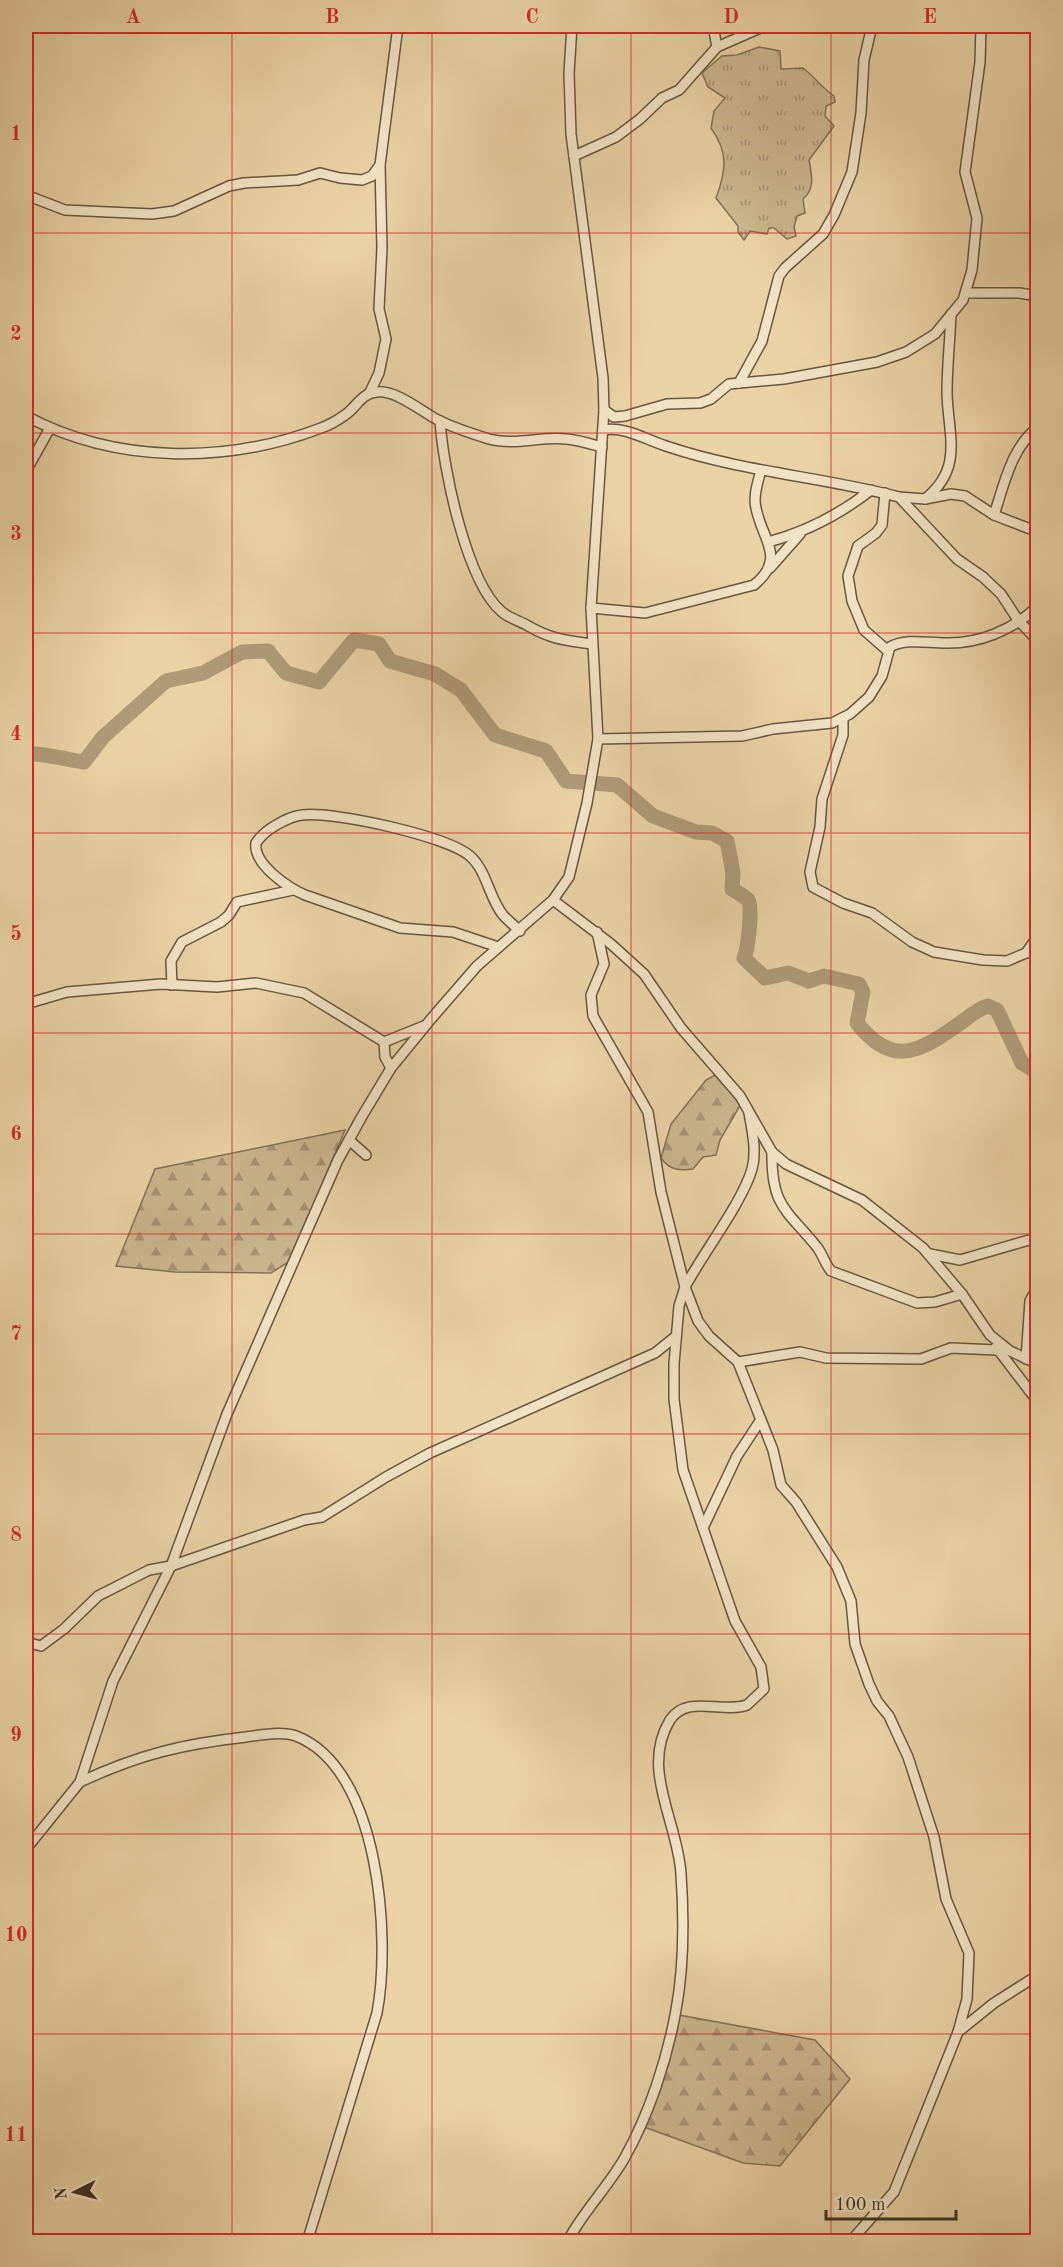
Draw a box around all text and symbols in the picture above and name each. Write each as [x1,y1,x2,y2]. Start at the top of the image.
text: A [125,8,141,28]
text: B [325,8,339,28]
text: C [525,8,539,28]
text: D [723,8,739,28]
text: E [923,8,937,28]
text: 1 [10,125,22,145]
text: 2 [10,325,22,345]
text: 3 [10,525,22,545]
text: 4 [10,725,22,745]
text: 5 [10,924,22,945]
text: 6 [10,1125,22,1145]
text: 7 [10,1325,22,1345]
text: 8 [10,1526,22,1546]
text: 9 [10,1726,22,1746]
text: 10 [4,1926,28,1946]
text: 11 [4,2126,28,2146]
north arrow [45,2162,105,2222]
scale bar [826,2183,956,2221]
text: N [53,2186,71,2200]
text: 100 m [835,2196,886,2214]

